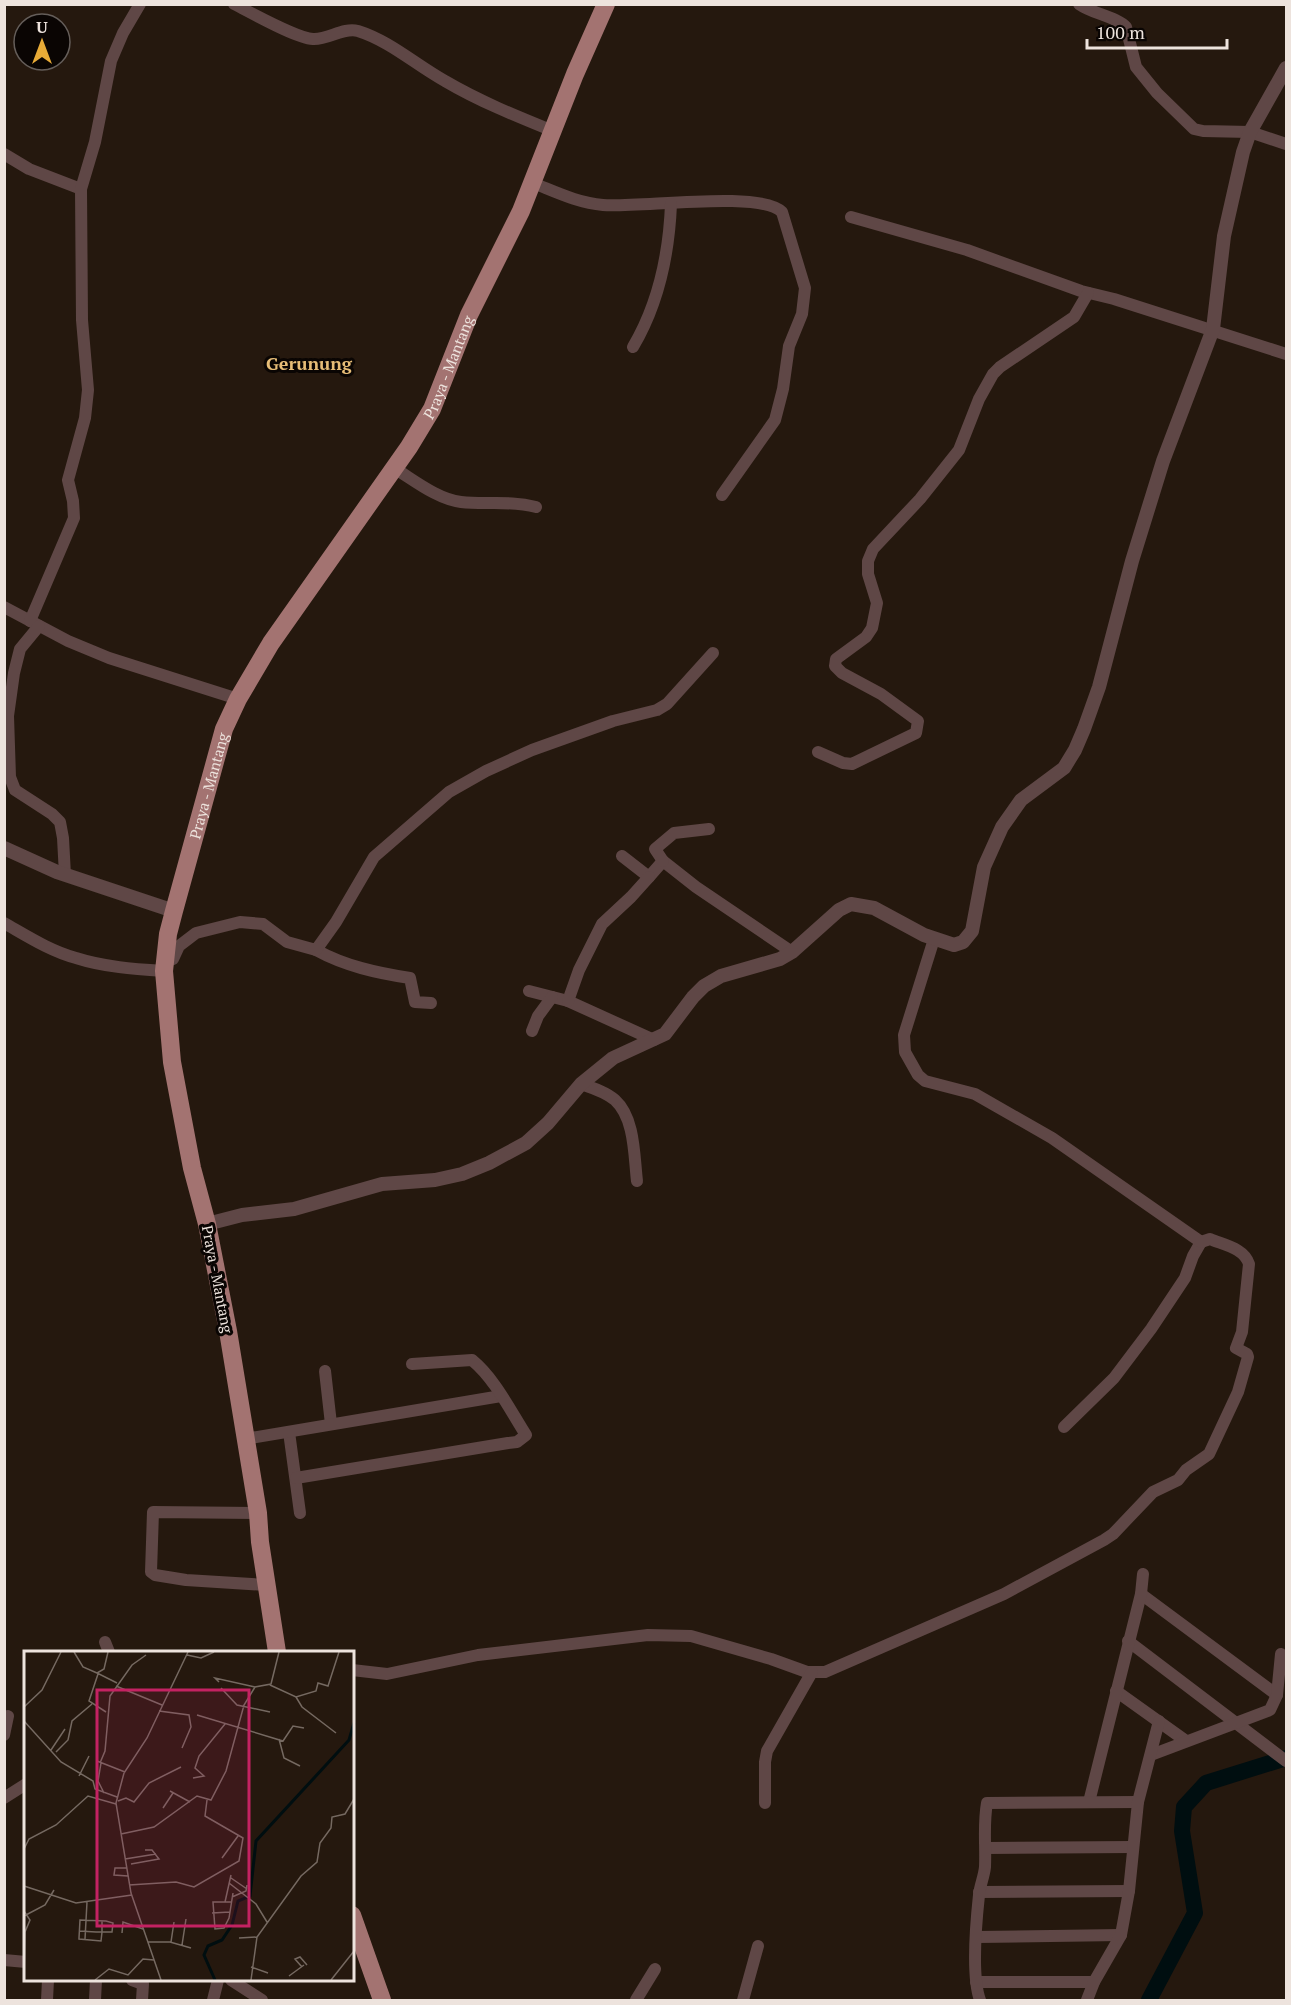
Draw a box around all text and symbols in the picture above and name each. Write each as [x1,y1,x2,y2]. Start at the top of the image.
north arrow [12,12,72,72]
scale bar [1087,12,1226,50]
text: U [36,16,48,38]
text: 100 m [1096,20,1145,44]
street label: Praya - Mantang [418,312,478,423]
district label: Gerunung [266,351,353,375]
street label: Praya - Mantang [184,729,233,841]
street label: Praya - Mantang [198,1223,238,1336]
inset map [24,1651,354,1981]

